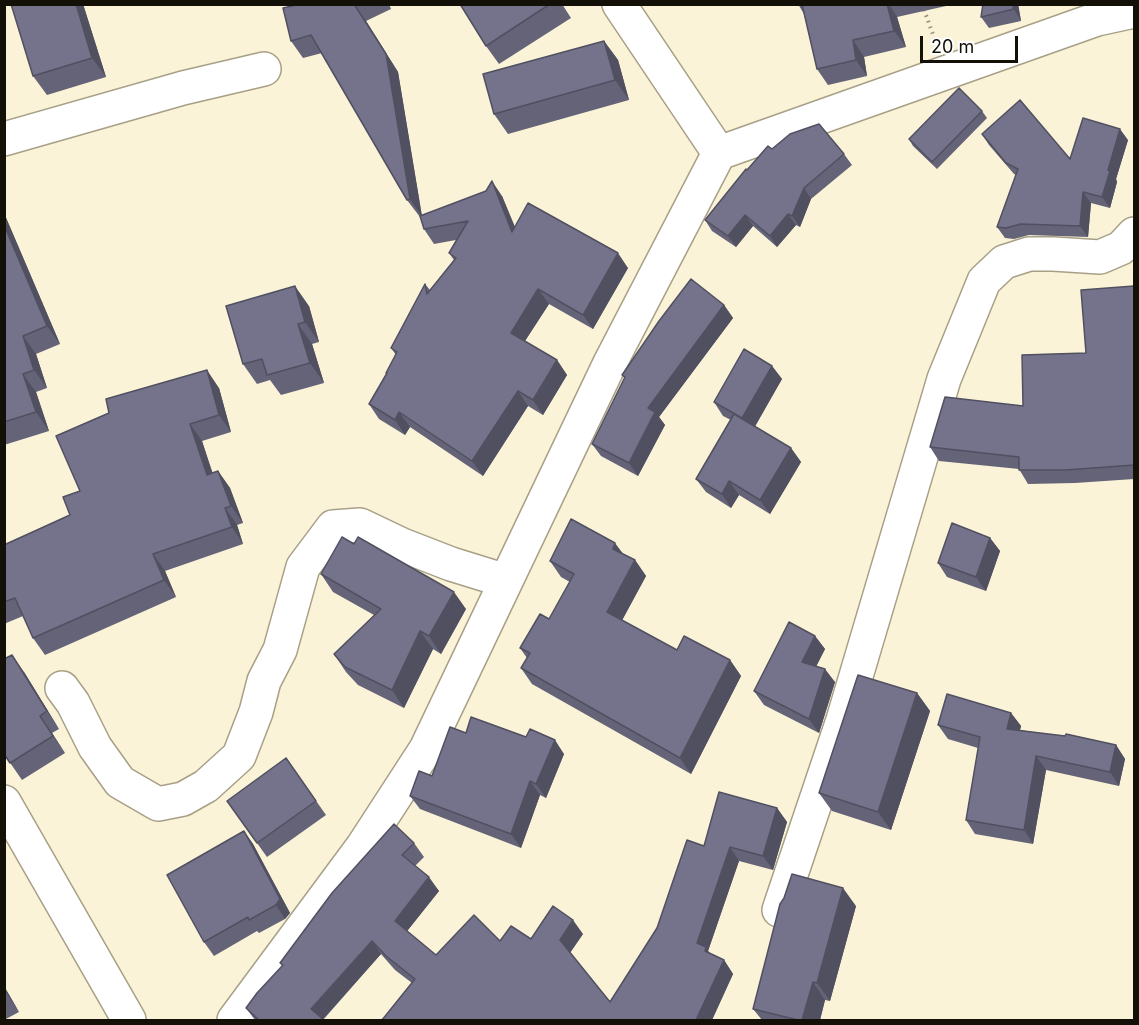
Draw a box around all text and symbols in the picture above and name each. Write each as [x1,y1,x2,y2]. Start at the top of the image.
scale bar [923,24,1020,62]
text: 20 m [931,36,974,57]

